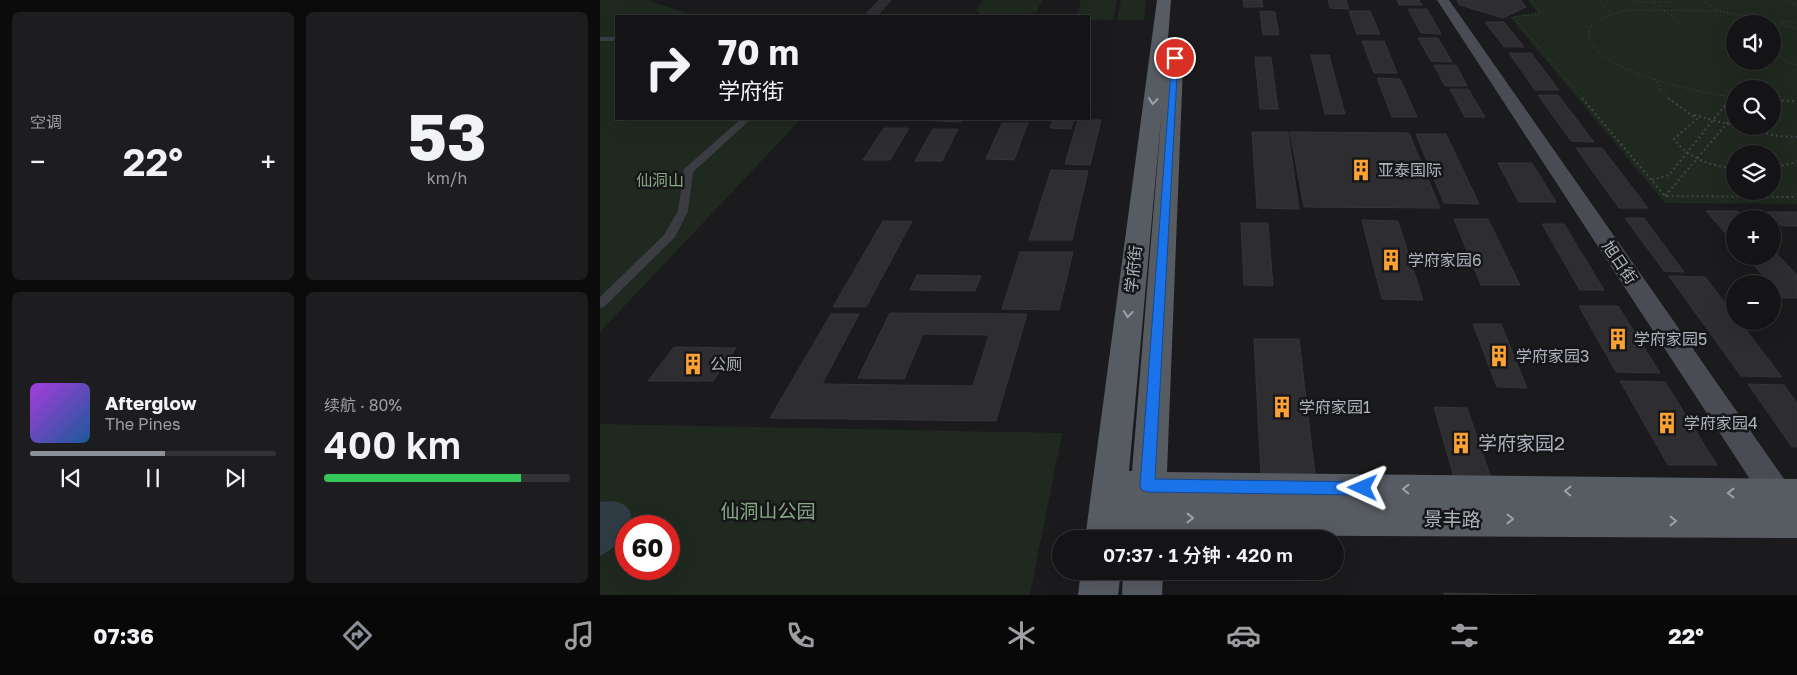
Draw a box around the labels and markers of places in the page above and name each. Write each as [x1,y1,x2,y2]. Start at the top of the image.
pin [1154,37,1196,79]
building icon: 亚泰国际 [1348,157,1374,183]
place label: 亚泰国际 [1378,160,1442,180]
building icon: 学府家园6 [1378,247,1404,273]
place label: 学府家园6 [1408,250,1482,270]
building icon: 学府家园5 [1605,326,1631,352]
place label: 学府家园5 [1634,329,1707,349]
building icon: 学府家园3 [1486,343,1512,369]
place label: 学府家园3 [1516,346,1589,366]
building icon: 公厕 [680,351,706,377]
place label: 公厕 [710,354,742,374]
building icon: 学府家园1 [1269,394,1295,420]
place label: 学府家园1 [1299,397,1371,417]
building icon: 学府家园4 [1654,410,1680,436]
place label: 学府家园4 [1684,413,1758,433]
building icon: 学府家园2 [1448,430,1474,456]
place label: 学府家园2 [1478,431,1565,454]

